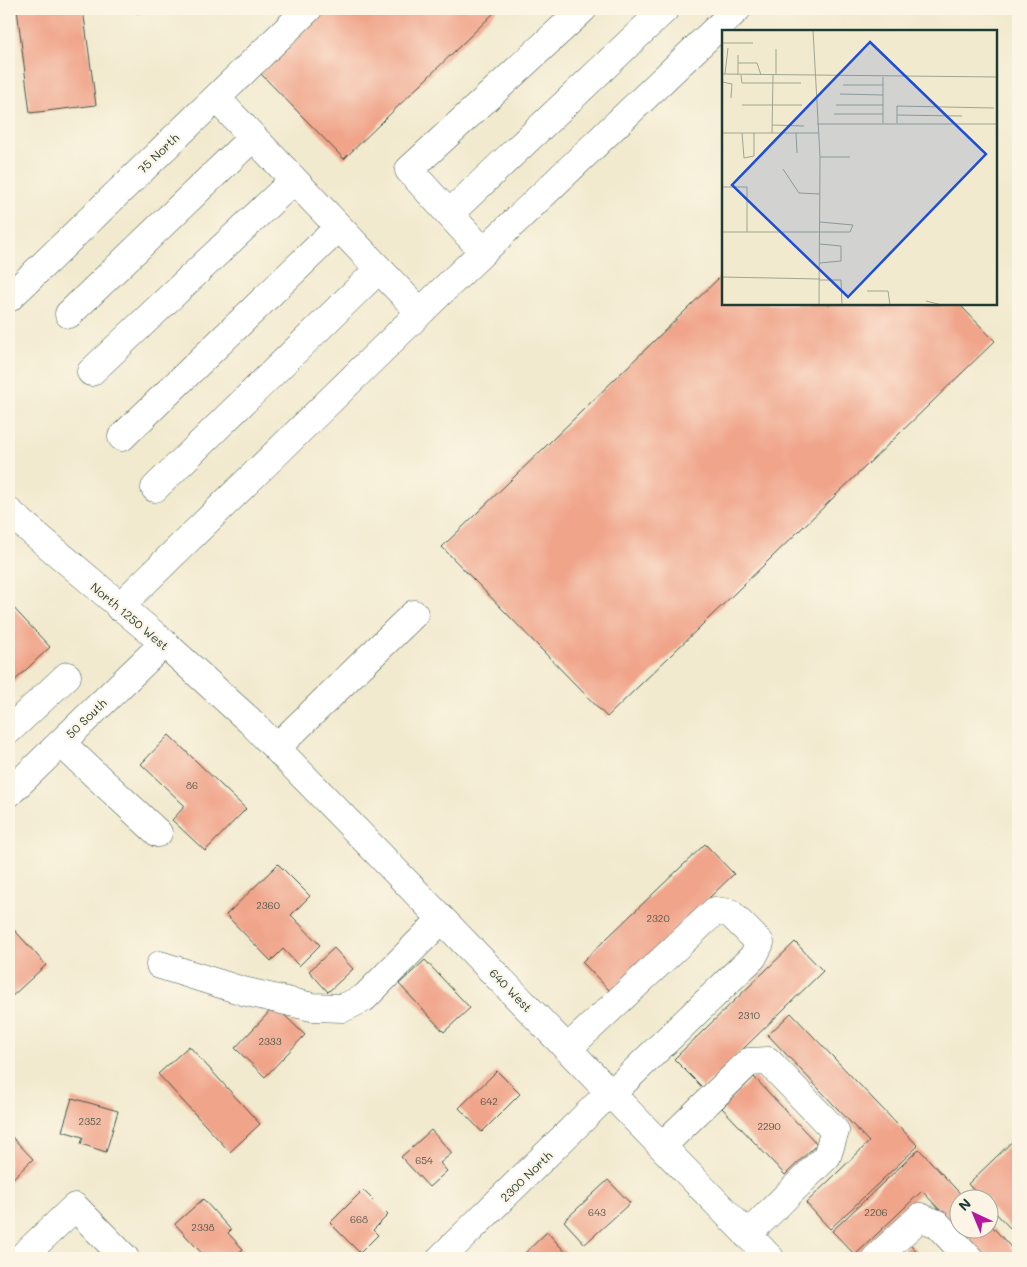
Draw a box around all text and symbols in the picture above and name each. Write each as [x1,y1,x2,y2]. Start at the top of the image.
inset map [722,30,997,305]
street label: 75 North [134,129,182,177]
street label: North 1250 West [88,579,172,653]
street label: 50 South [62,694,110,741]
house number: 86 [186,778,198,792]
house number: 2360 [256,898,280,912]
house number: 2320 [646,911,670,925]
street label: 640 West [486,965,536,1015]
house number: 2310 [738,1008,760,1022]
house number: 2333 [258,1034,282,1048]
house number: 642 [480,1094,498,1108]
house number: 2352 [79,1114,101,1128]
house number: 2290 [757,1119,781,1133]
street label: 2300 North [497,1147,556,1205]
house number: 654 [415,1153,433,1167]
north arrow [950,1190,1000,1240]
text: N [954,1194,975,1215]
house number: 643 [588,1205,606,1219]
house number: 2206 [864,1205,888,1219]
house number: 668 [350,1212,368,1226]
house number: 2338 [191,1220,215,1234]

